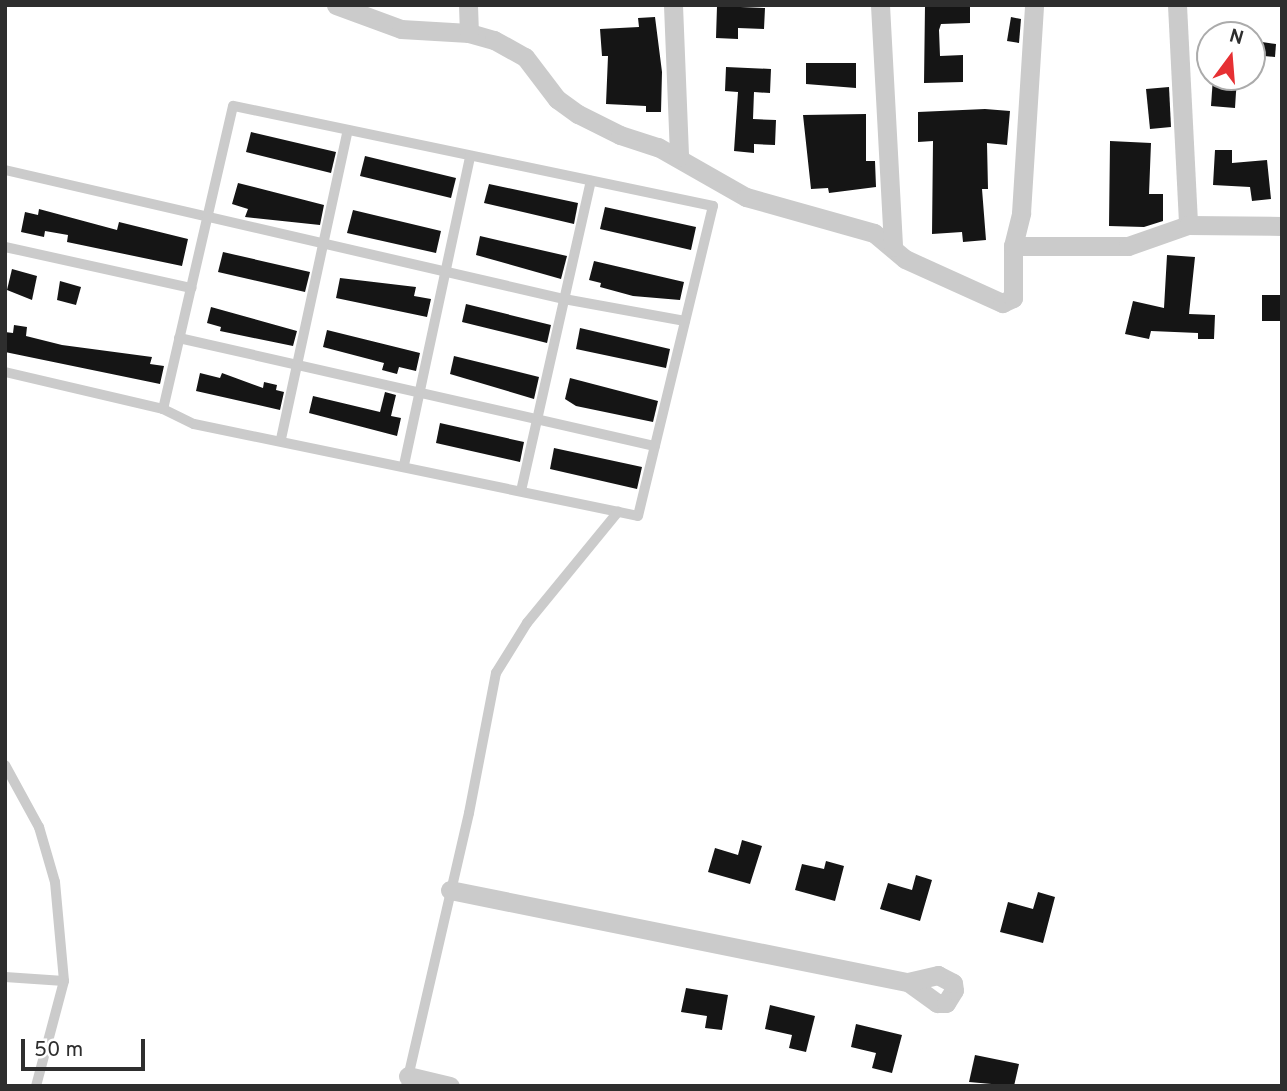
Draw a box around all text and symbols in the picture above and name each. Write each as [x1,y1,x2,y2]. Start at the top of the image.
north arrow [1196,21,1266,91]
text: N [1226,24,1246,51]
scale bar [24,1024,149,1068]
text: 50 m [34,1037,83,1064]

